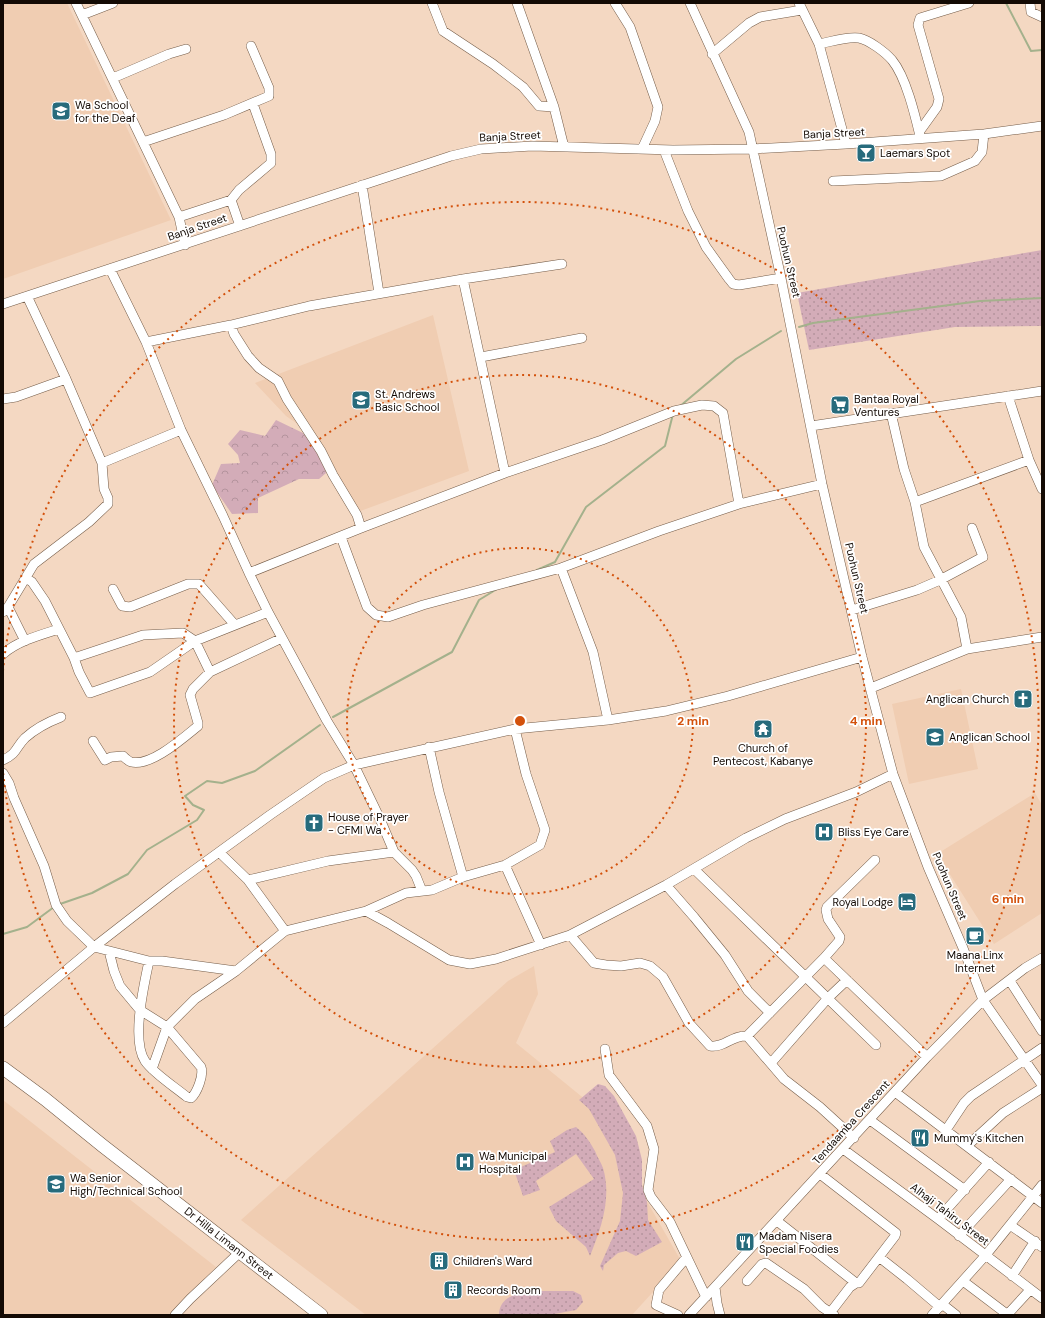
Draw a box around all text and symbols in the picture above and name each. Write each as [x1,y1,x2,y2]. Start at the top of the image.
place label: Wa School for the Deaf [75,98,136,125]
school or university icon: Wa School for the Deaf [50,100,72,122]
street label: Banja Street [803,124,865,142]
street label: Banja Street [479,127,541,145]
bar icon: Laemars Spot [855,142,877,164]
place label: Laemars Spot [880,146,950,160]
street label: Banja Street [166,210,228,244]
street label: Puohun Street [774,225,804,299]
place label: St. Andrews Basic School [375,387,440,414]
school or university icon: St. Andrews Basic School [350,389,372,411]
place label: Bantaa Royal Ventures [854,392,919,419]
supermarket icon: Bantaa Royal Ventures [829,394,851,416]
street label: Puohun Street [842,541,872,615]
church icon: Anglican Church [1012,688,1034,710]
place label: Anglican Church [926,692,1009,706]
text: 2 min [677,713,709,729]
text: 4 min [850,713,882,729]
centre of rings [513,714,527,728]
temple icon: Church of Pentecost, Kabanye [752,718,774,740]
school or university icon: Anglican School [924,726,946,748]
place label: Anglican School [949,730,1030,744]
place label: Church of Pentecost, Kabanye [713,741,813,768]
place label: House of Prayer - CFMI Wa [328,810,408,837]
church icon: House of Prayer - CFMI Wa [303,812,325,834]
hospital icon: Bliss Eye Care [813,821,835,843]
place label: Bliss Eye Care [838,825,909,839]
street label: Puohun Street [929,850,971,922]
hotel icon: Royal Lodge [896,891,918,913]
text: 6 min [992,891,1024,907]
place label: Royal Lodge [832,895,893,909]
cafe icon: Maana Linx Internet [964,925,986,947]
place label: Maana Linx Internet [947,948,1004,975]
street label: Tendaamba Crescent [809,1077,893,1167]
restaurant icon: Mummy's Kitchen [909,1127,931,1149]
place label: Mummy's Kitchen [934,1131,1024,1145]
place label: Wa Municipal Hospital [479,1149,547,1176]
hospital icon: Wa Municipal Hospital [454,1151,476,1173]
place label: Wa Senior High/Technical School [70,1171,182,1198]
school or university icon: Wa Senior High/Technical School [45,1173,67,1195]
street label: Alhaji Tahiru Street [908,1180,992,1248]
street label: Dr Hilla Limann Street [182,1204,276,1282]
place label: Madam Nisera Special Foodies [759,1229,839,1256]
restaurant icon: Madam Nisera Special Foodies [734,1231,756,1253]
building icon: Children's Ward [428,1250,450,1272]
place label: Children's Ward [453,1254,532,1268]
building icon: Records Room [442,1279,464,1301]
place label: Records Room [467,1283,541,1297]

